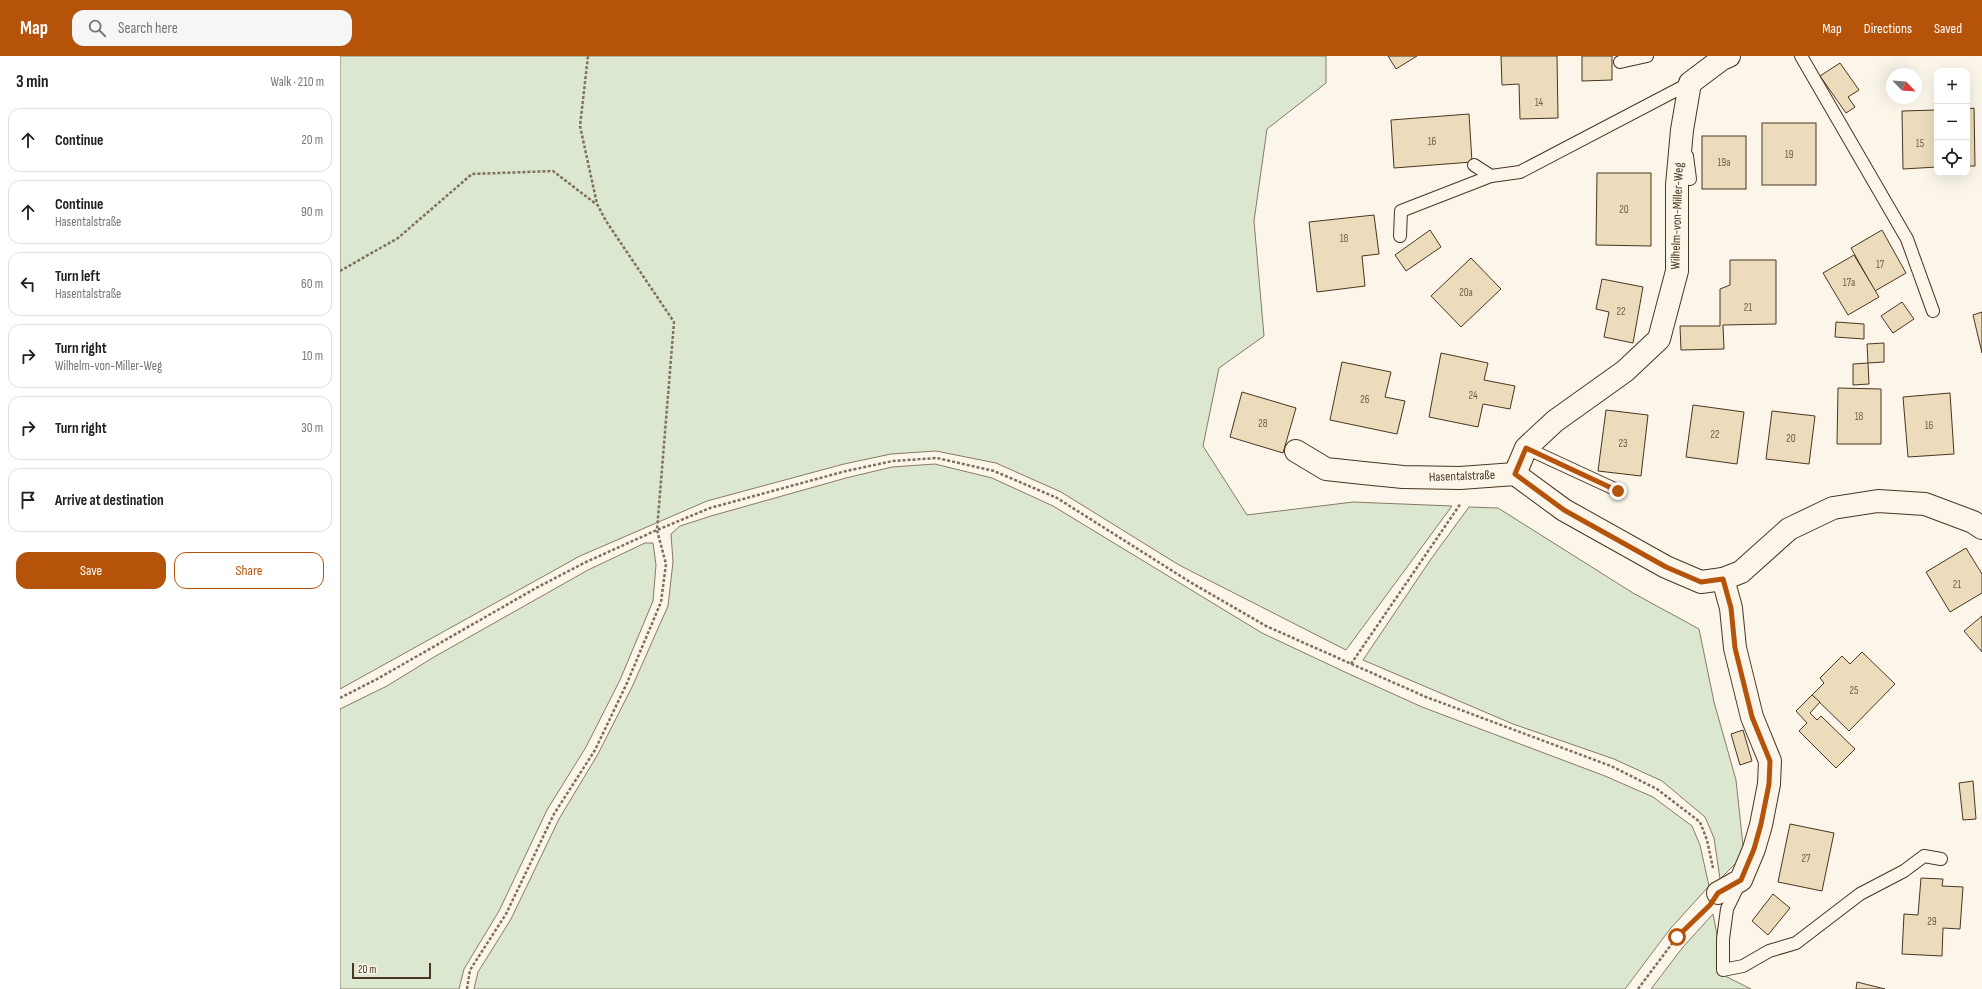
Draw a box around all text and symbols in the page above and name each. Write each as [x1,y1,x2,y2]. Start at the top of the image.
search box [72,10,352,46]
text: Map [20,17,48,40]
icon: search [86,17,108,39]
text: Search here [118,19,178,38]
text: Map [1822,20,1842,37]
text: Directions [1864,20,1912,37]
text: Saved [1934,20,1962,37]
north arrow [1886,68,1922,104]
map controls [1934,68,1970,176]
button: + [1934,68,1970,104]
text: 3 min [16,72,49,92]
text: Walk · 210 m [271,74,324,90]
house number: 14 [1535,96,1544,109]
button: − [1934,104,1970,140]
icon: ahead [17,129,39,151]
text: Continue [55,131,104,150]
text: 20 m [301,132,323,148]
house number: 16 [1428,135,1437,148]
house number: 15 [1916,137,1924,150]
button: locate [1934,140,1970,176]
house number: 19 [1785,148,1793,161]
house number: 19a [1718,156,1730,169]
street label: Wilhelm-von-Miller-Weg [1667,162,1687,270]
text: Continue [55,195,104,214]
icon: ahead [17,201,39,223]
house number: 20 [1619,203,1629,216]
text: 90 m [301,204,323,220]
text: Hasentalstraße [55,214,121,230]
house number: 18 [1340,232,1349,245]
house number: 17 [1876,258,1885,271]
text: Turn left [55,267,100,286]
icon: left [17,273,39,295]
text: 60 m [301,276,323,292]
house number: 17a [1843,276,1855,289]
text: Hasentalstraße [55,286,121,302]
house number: 20a [1459,286,1473,299]
house number: 21 [1744,301,1752,314]
house number: 22 [1616,305,1626,318]
text: Turn right [55,339,107,358]
icon: right [17,345,39,367]
text: 10 m [302,348,323,364]
text: Wilhelm-von-Miller-Weg [55,358,162,374]
house number: 24 [1468,389,1478,402]
house number: 26 [1360,393,1370,406]
house number: 18 [1855,410,1864,423]
icon: right [17,417,39,439]
house number: 28 [1258,417,1268,430]
text: Turn right [55,419,107,438]
house number: 16 [1925,419,1934,432]
text: 30 m [301,420,323,436]
house number: 22 [1710,428,1720,441]
house number: 20 [1786,432,1796,445]
house number: 23 [1618,437,1628,450]
street label: Hasentalstraße [1429,467,1495,485]
route end [1609,482,1627,500]
icon: arrive [17,489,39,511]
text: Arrive at destination [55,491,164,510]
button: Save [16,552,166,589]
button: Share [174,552,324,589]
house number: 21 [1953,578,1961,591]
house number: 25 [1850,684,1858,697]
house number: 27 [1802,852,1811,865]
house number: 29 [1927,915,1937,928]
route start [1668,928,1686,946]
scale bar [352,961,431,980]
text: 20 m [358,963,376,976]

